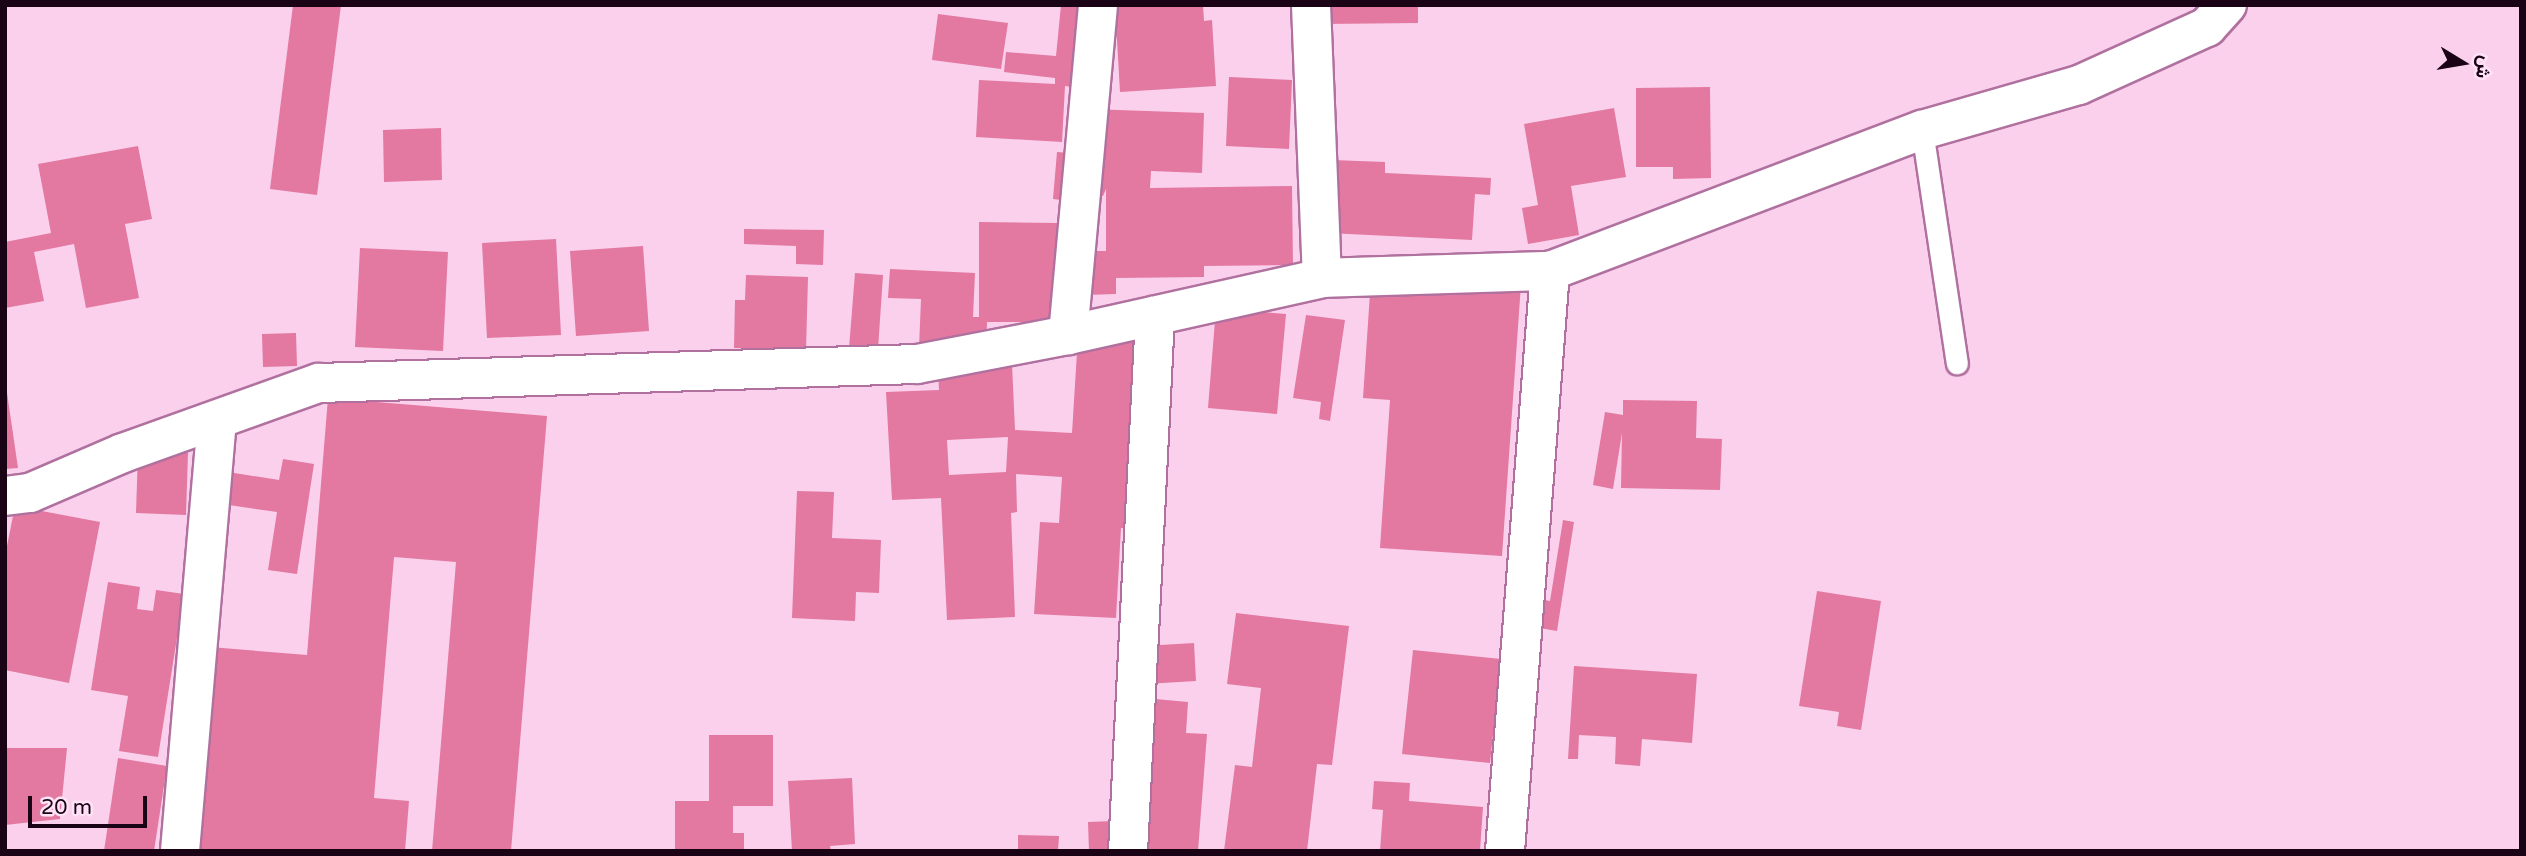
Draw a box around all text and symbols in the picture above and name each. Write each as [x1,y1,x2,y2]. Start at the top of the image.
north arrow [2428,28,2498,98]
text: ش [2471,54,2497,80]
scale bar [32,782,150,826]
text: 20 m [41,795,92,820]

